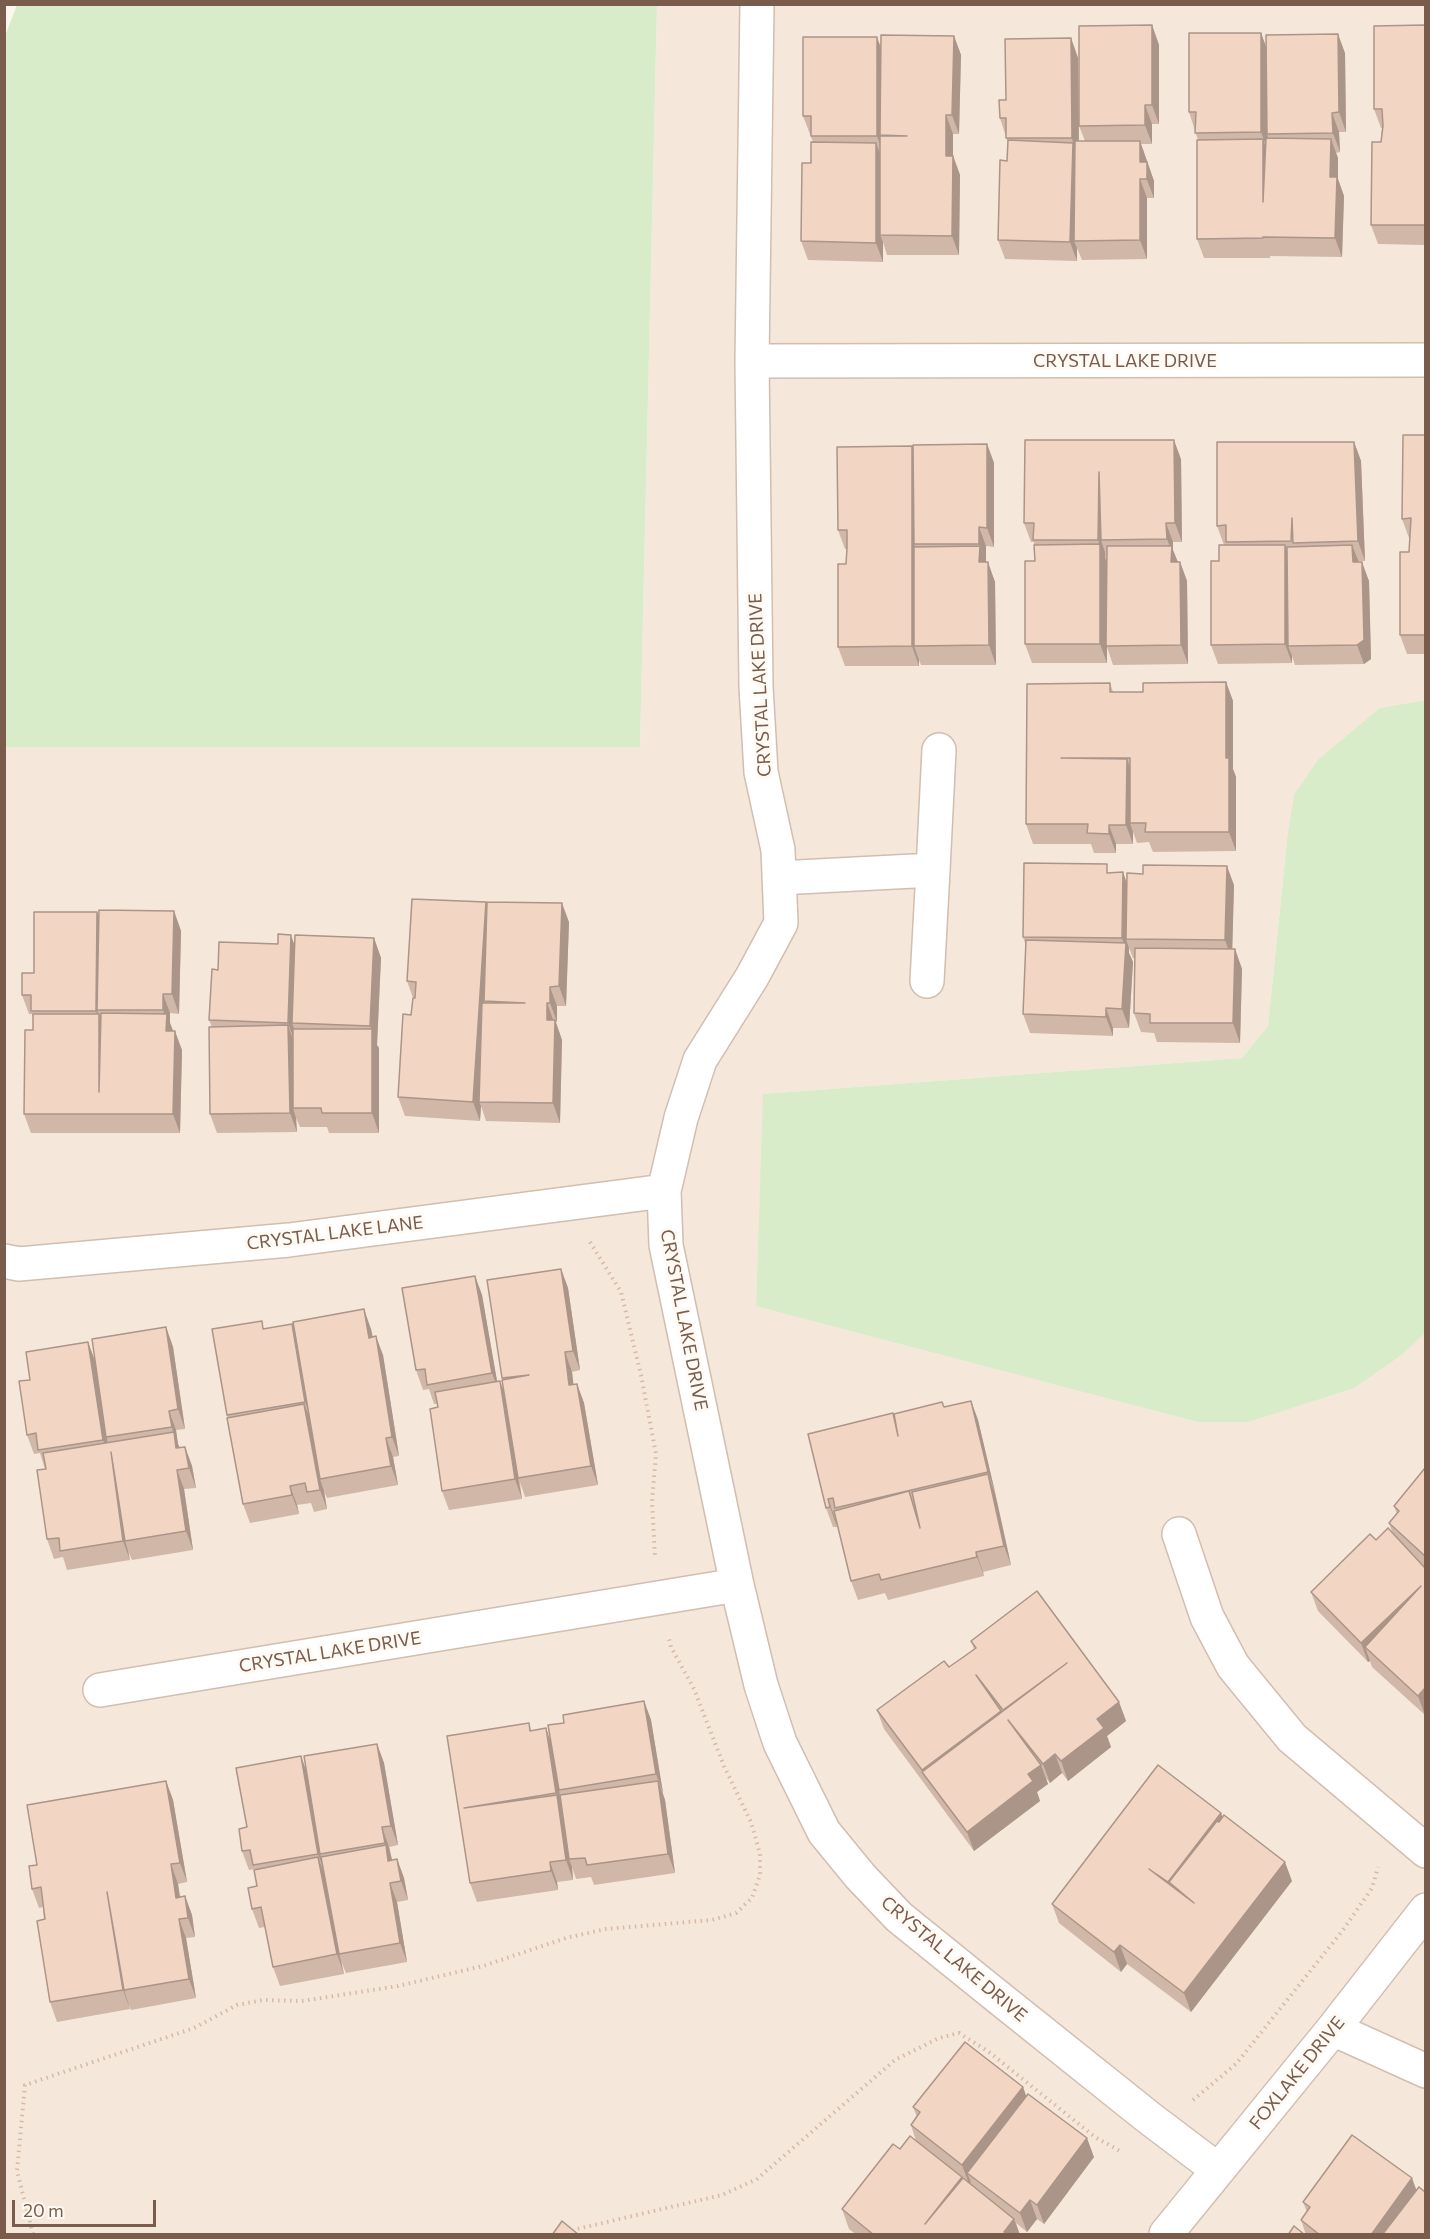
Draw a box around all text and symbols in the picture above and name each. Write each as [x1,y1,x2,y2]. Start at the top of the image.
street label: CRYSTAL LAKE DRIVE [1033,350,1217,372]
street label: CRYSTAL LAKE DRIVE [744,593,776,777]
street label: CRYSTAL LAKE LANE [246,1211,424,1255]
street label: CRYSTAL LAKE DRIVE [656,1228,712,1412]
street label: CRYSTAL LAKE DRIVE [237,1627,423,1677]
street label: CRYSTAL LAKE DRIVE [877,1892,1031,2026]
street label: FOXLAKE DRIVE [1245,2012,1349,2134]
scale bar [15,2188,159,2226]
text: 20 m [23,2199,64,2221]

